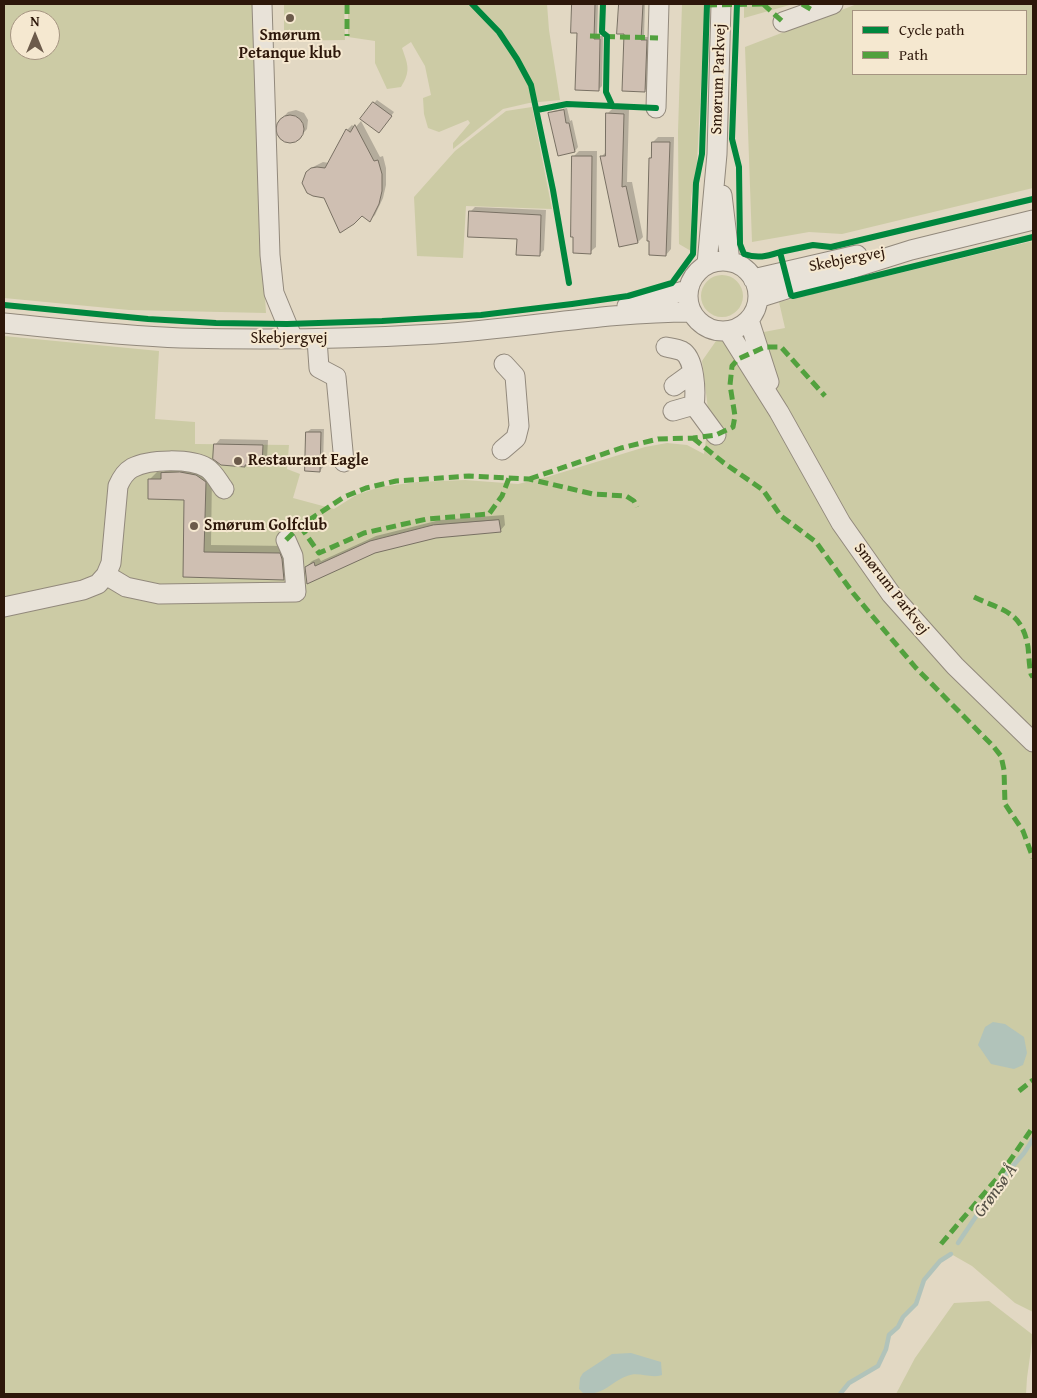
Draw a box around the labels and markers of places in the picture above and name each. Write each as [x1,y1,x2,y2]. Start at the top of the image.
marker: Smørum Petanque klub [284,12,296,24]
place label: Smørum Petanque klub [239,26,341,64]
place label: Restaurant Eagle [248,451,369,471]
marker: Restaurant Eagle [232,455,244,467]
place label: Smørum Golfclub [204,516,327,536]
marker: Smørum Golfclub [188,520,200,532]

